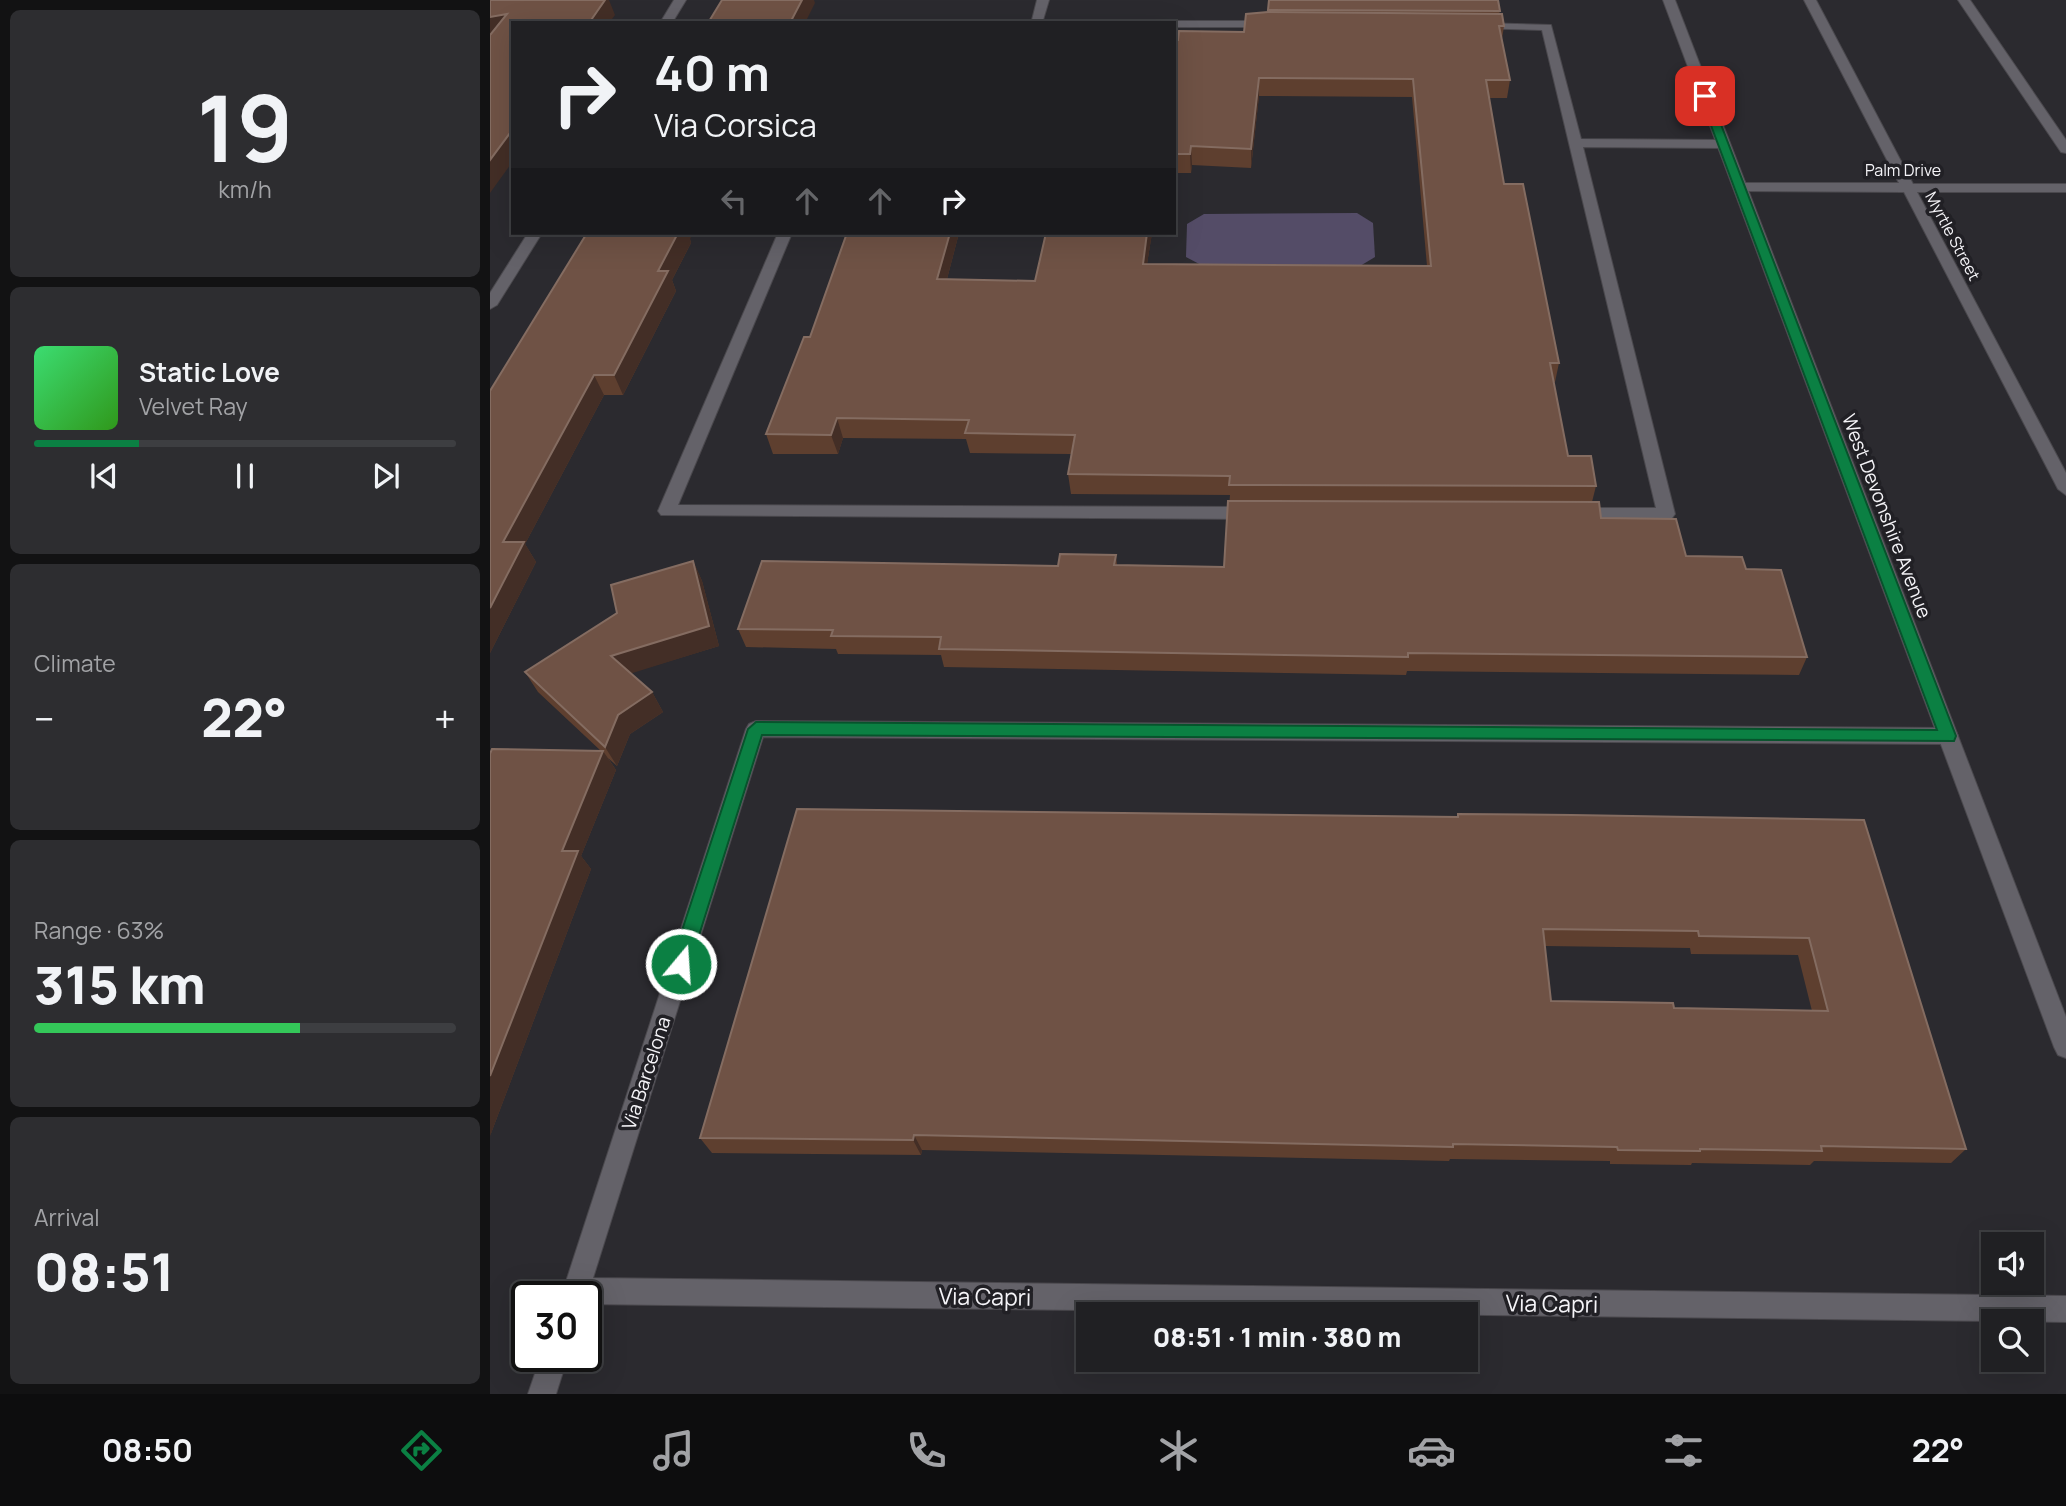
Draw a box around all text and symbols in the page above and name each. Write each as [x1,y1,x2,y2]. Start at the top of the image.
text: 40 m [654,39,770,106]
icon: right [539,49,630,140]
text: 19 [197,65,293,189]
pin [1675,66,1735,126]
icon: arrive [1686,77,1724,115]
text: Via Corsica [654,103,817,147]
street label: Palm Drive [1865,159,1941,181]
text: km/h [218,173,272,205]
icon: left [715,182,753,220]
icon: ahead [788,182,826,220]
icon: ahead [861,182,899,220]
icon: right [934,182,972,220]
street label: Myrtle Street [1920,188,1986,284]
text: Static Love [139,354,280,390]
text: Velvet Ray [139,390,248,422]
street label: West Devonshire Avenue [1836,410,1938,622]
icon: previous [85,457,123,495]
icon: pause [226,457,264,495]
icon: next [367,457,405,495]
text: Climate [34,647,116,679]
text: 22° [201,682,287,753]
text: − [34,692,55,744]
text: + [434,692,456,744]
text: Range · 63% [34,914,164,946]
position arrow [644,927,718,1001]
text: 315 km [34,949,206,1020]
street label: Via Barcelona [615,1013,677,1133]
text: Arrival [34,1201,100,1233]
map controls [1981,1232,2044,1372]
button: sound [1981,1232,2044,1295]
text: 08:51 [34,1236,174,1307]
street label: Via Capri [938,1279,1032,1313]
speed limit sign: 30 [511,1281,602,1372]
street label: Via Capri [1505,1286,1599,1320]
button: search [1981,1309,2044,1372]
text: 08:51 · 1 min · 380 m [1153,1319,1401,1355]
icon: directions [397,1426,446,1475]
icon: music [649,1426,698,1475]
icon: phone [902,1426,951,1475]
icon: climate [1154,1426,1203,1475]
icon: car [1407,1426,1456,1475]
icon: filters [1659,1426,1708,1475]
text: 08:50 [102,1428,193,1472]
text: 22° [1912,1428,1964,1472]

